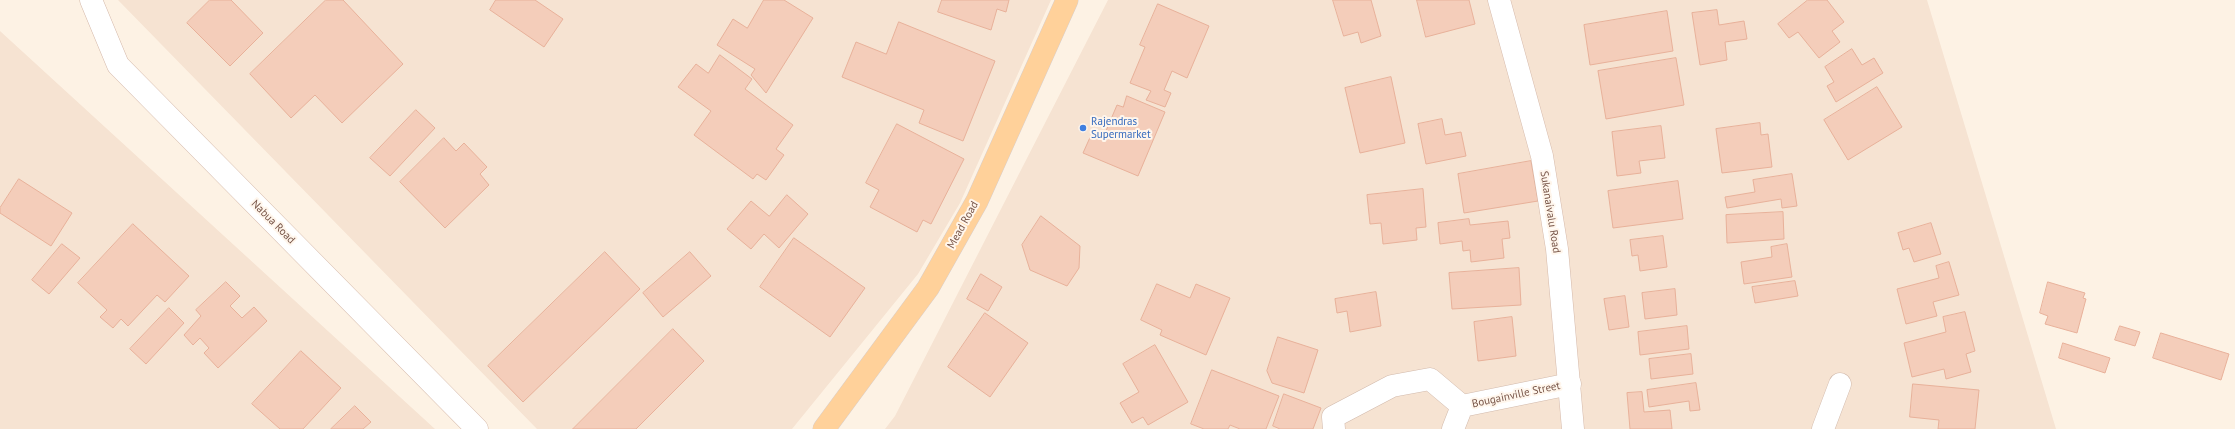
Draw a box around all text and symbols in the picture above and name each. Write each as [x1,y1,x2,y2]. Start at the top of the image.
place label: Rajendras Supermarket [1091,115,1151,141]
marker: Rajendras Supermarket [1078,123,1088,133]
street label: Sukanaivalu Road [1537,170,1563,254]
street label: Nabua Road [248,197,298,247]
street label: Mead Road [945,199,981,251]
street label: Bougainville Street [1471,379,1561,411]

